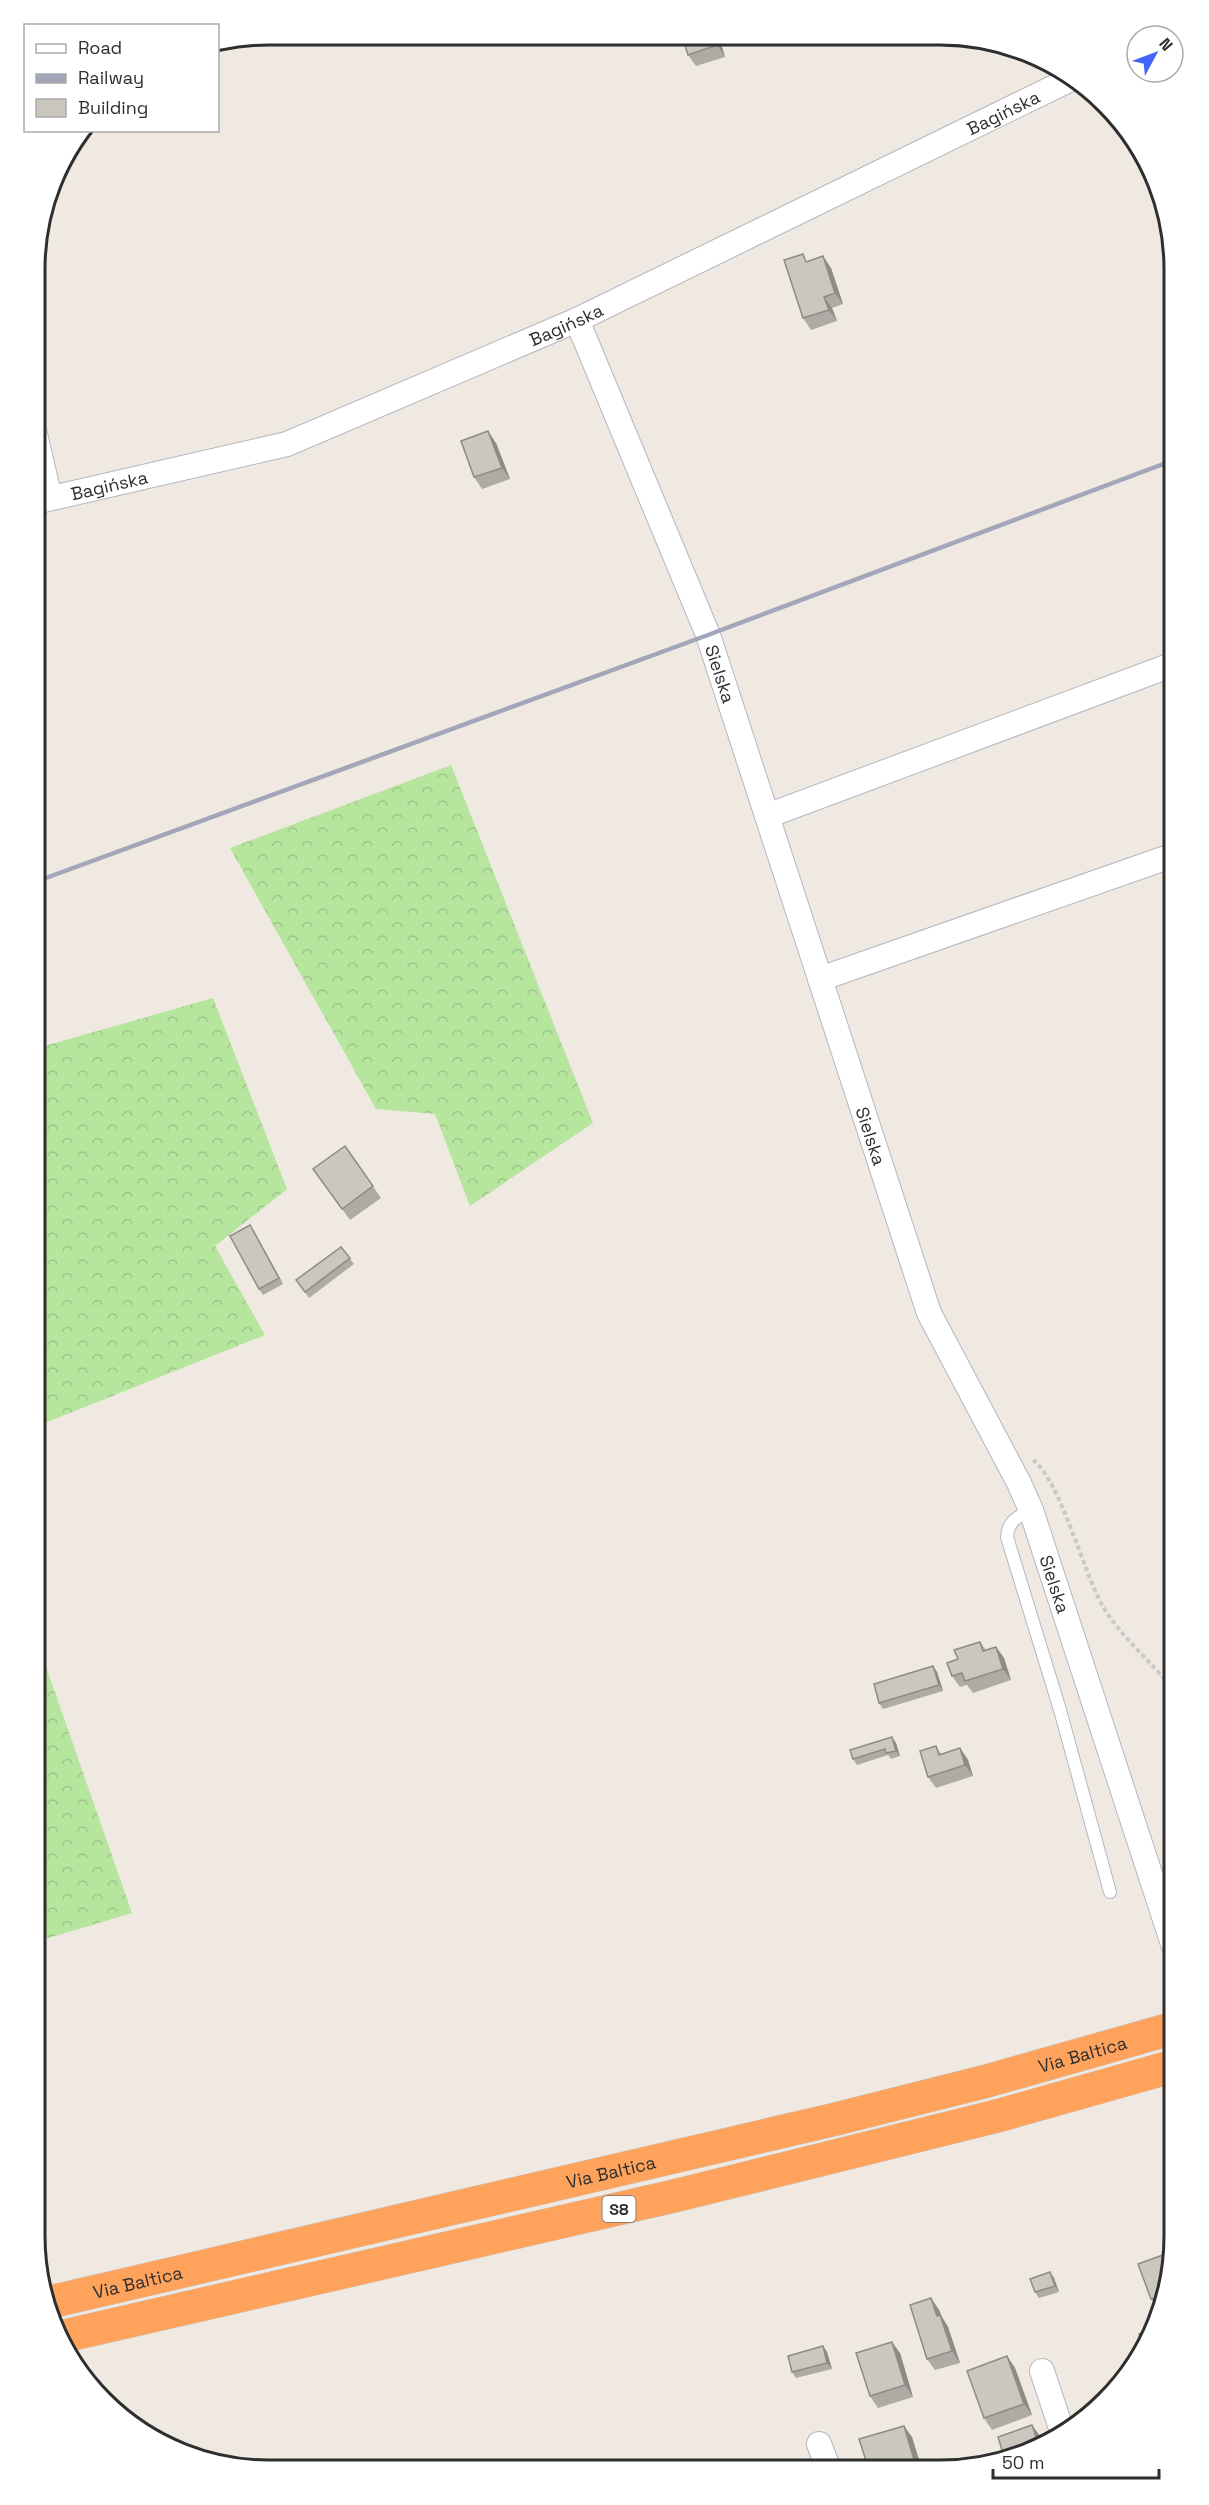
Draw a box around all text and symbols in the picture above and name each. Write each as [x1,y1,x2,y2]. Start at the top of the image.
legend [24,24,219,132]
north arrow [1125,24,1185,84]
text: N [1154,34,1177,55]
text: Road [78,36,122,59]
text: Railway [78,66,144,89]
street label: Bagińska [963,85,1043,140]
text: Building [78,96,148,119]
street label: Bagińska [525,298,606,351]
street label: Bagińska [68,465,150,505]
street label: Sielska [700,642,741,706]
street label: Sielska [851,1104,891,1168]
street label: Sielska [1035,1552,1075,1616]
street label: Via Baltica [1035,2030,1129,2077]
street label: Via Baltica [564,2150,658,2193]
road number: S8 [602,2196,636,2222]
street label: Via Baltica [91,2260,185,2303]
scale bar [993,2442,1160,2480]
text: 50 m [1002,2451,1044,2474]

